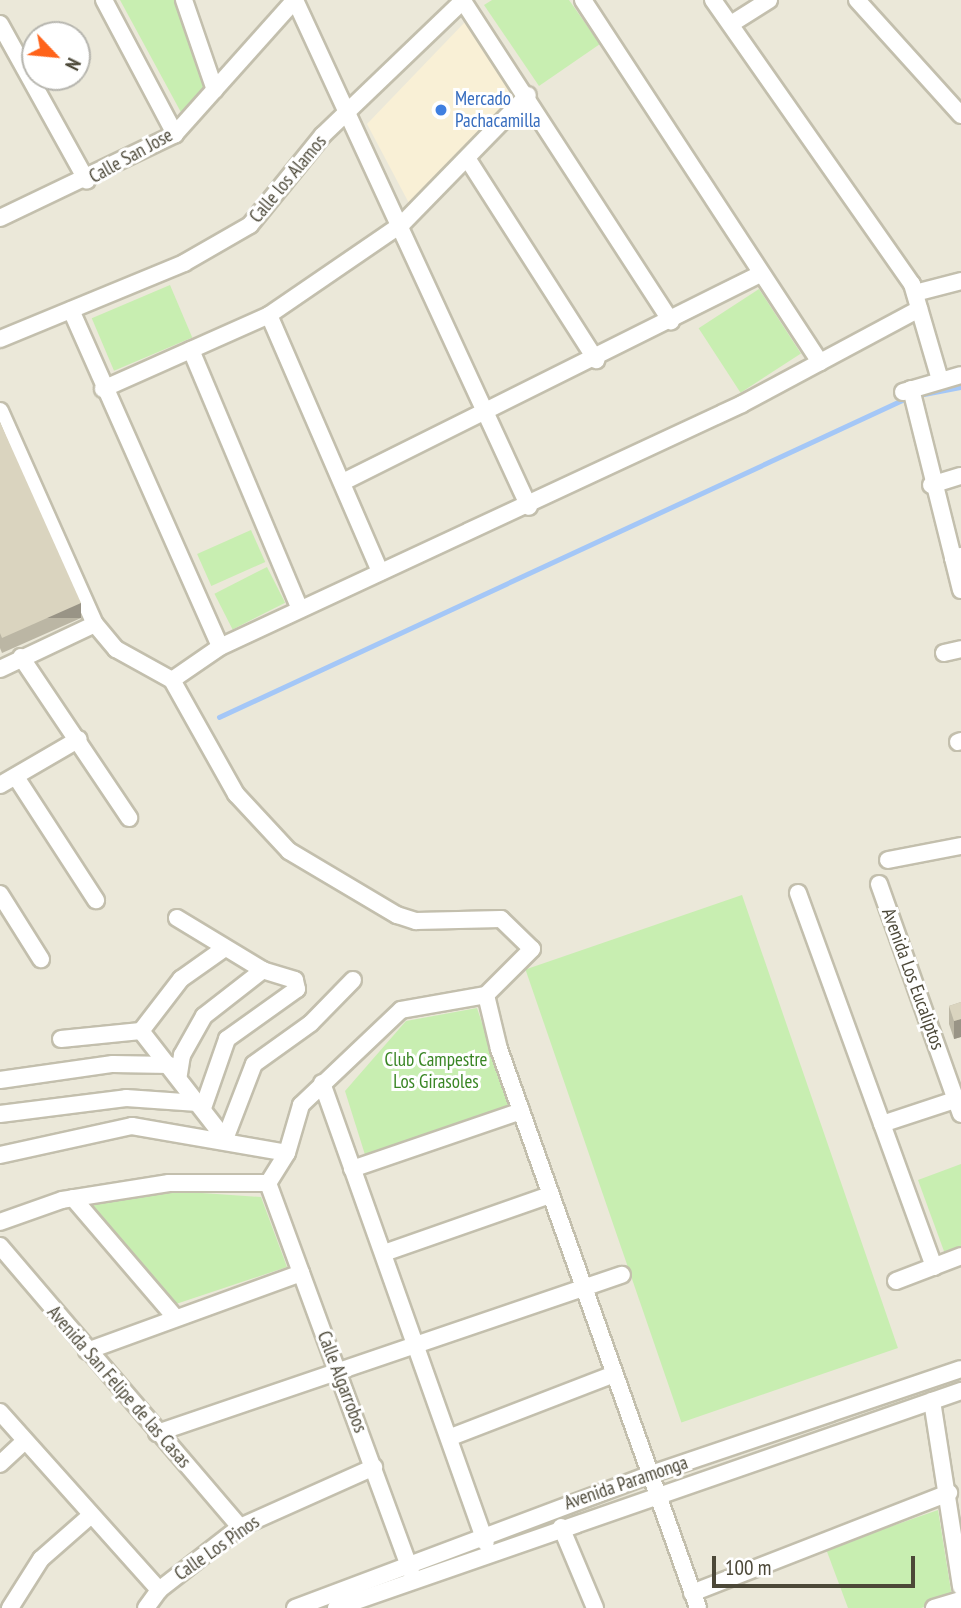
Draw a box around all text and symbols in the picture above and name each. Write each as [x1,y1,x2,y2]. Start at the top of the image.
north arrow [21,21,91,91]
text: N [60,54,86,74]
place label: Mercado Pachacamilla [455,88,541,132]
marker: Mercado Pachacamilla [433,102,449,118]
street label: Calle San Jose [85,124,177,188]
street label: Calle los Alamos [245,130,331,228]
street label: Avenida Los Eucaliptos [877,905,949,1053]
park label: Club Campestre Los Girasoles [385,1049,487,1093]
street label: Avenida San Felipe de las Casas [42,1301,196,1473]
street label: Calle Algarrobos [312,1328,372,1436]
street label: Avenida Paramonga [561,1451,691,1515]
street label: Calle Los Pinos [170,1511,264,1585]
scale bar [716,1542,919,1586]
text: 100 m [725,1554,771,1581]

